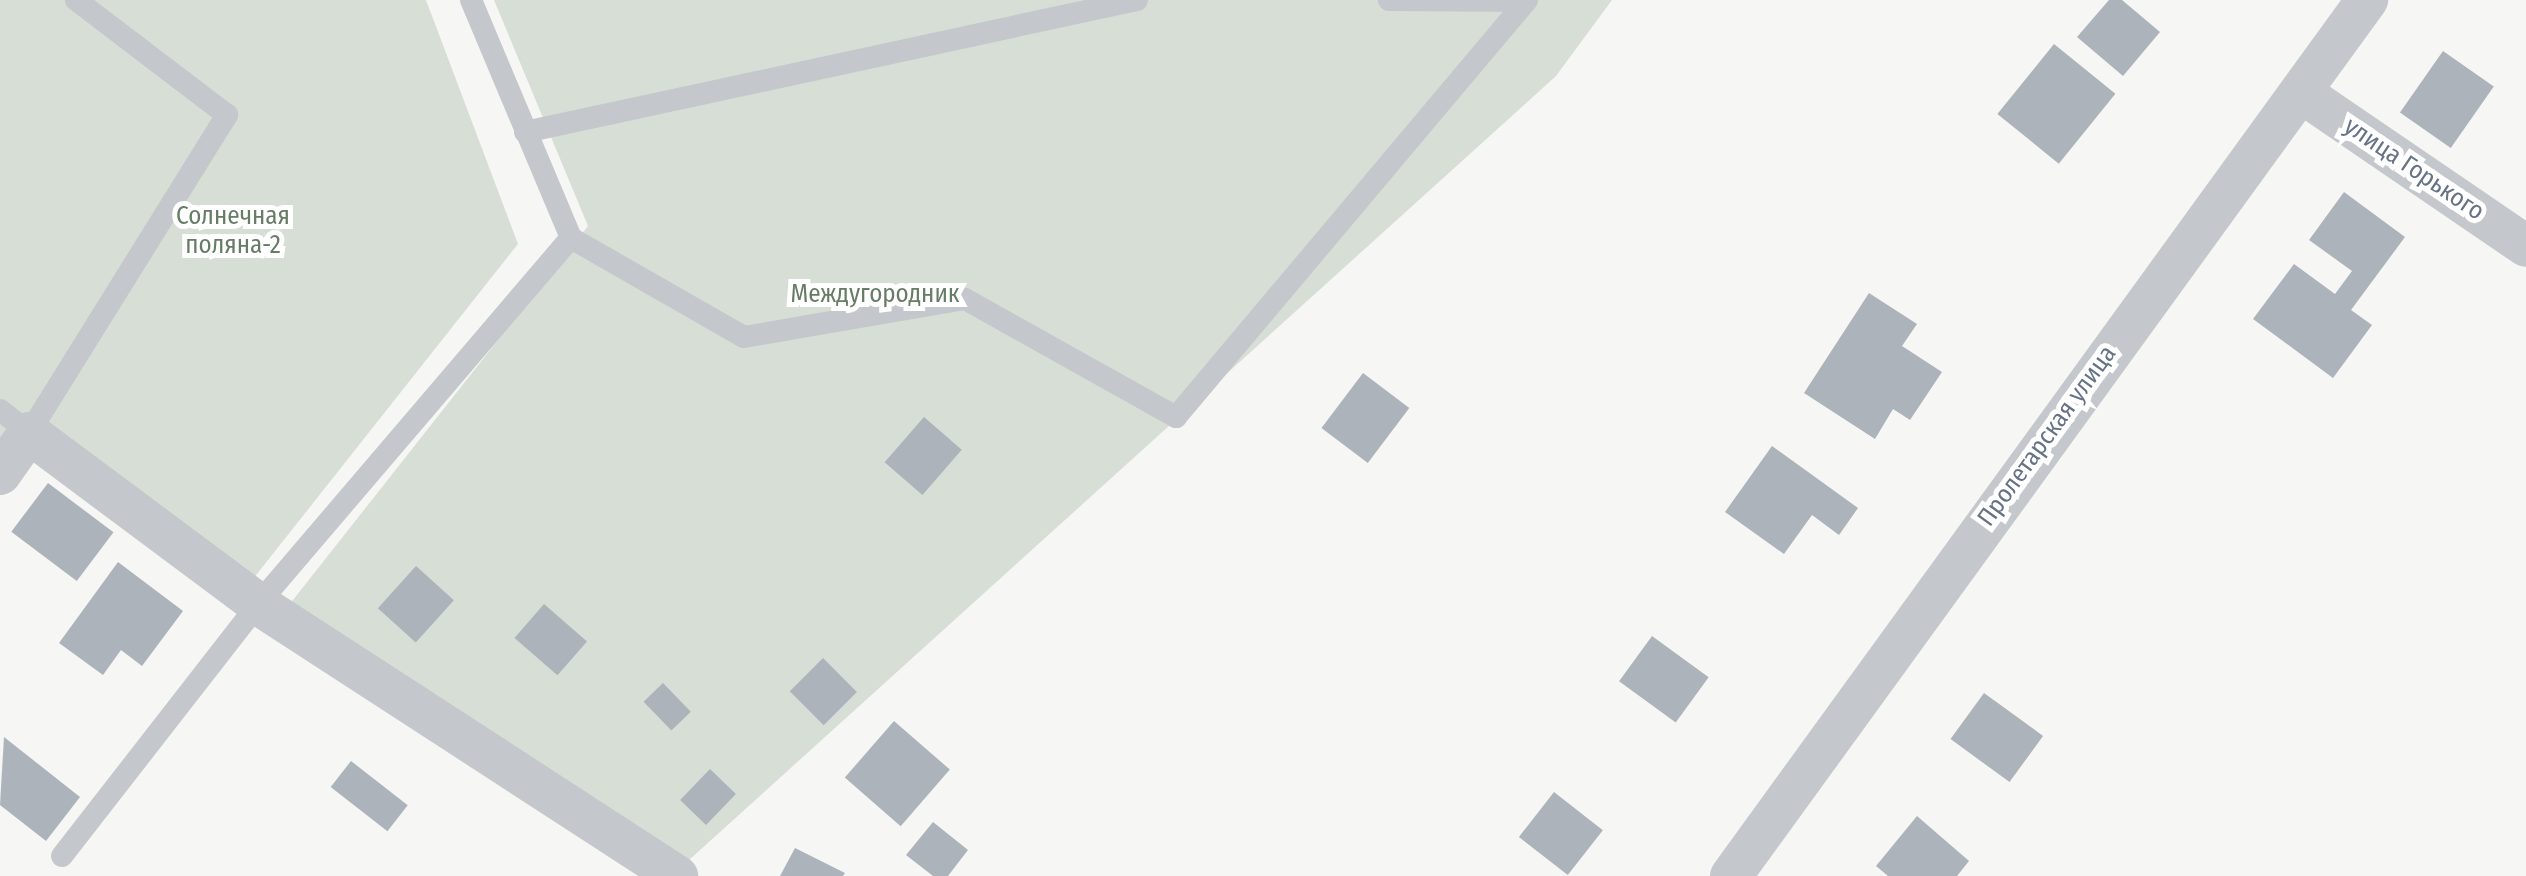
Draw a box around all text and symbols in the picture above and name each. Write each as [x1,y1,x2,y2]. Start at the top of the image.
street label: улица Горького [2338,111,2490,227]
park label: Солнечная поляна-2 [176,202,290,261]
park label: Междугородник [790,279,960,309]
street label: Пролетарская улица [1971,340,2123,532]

